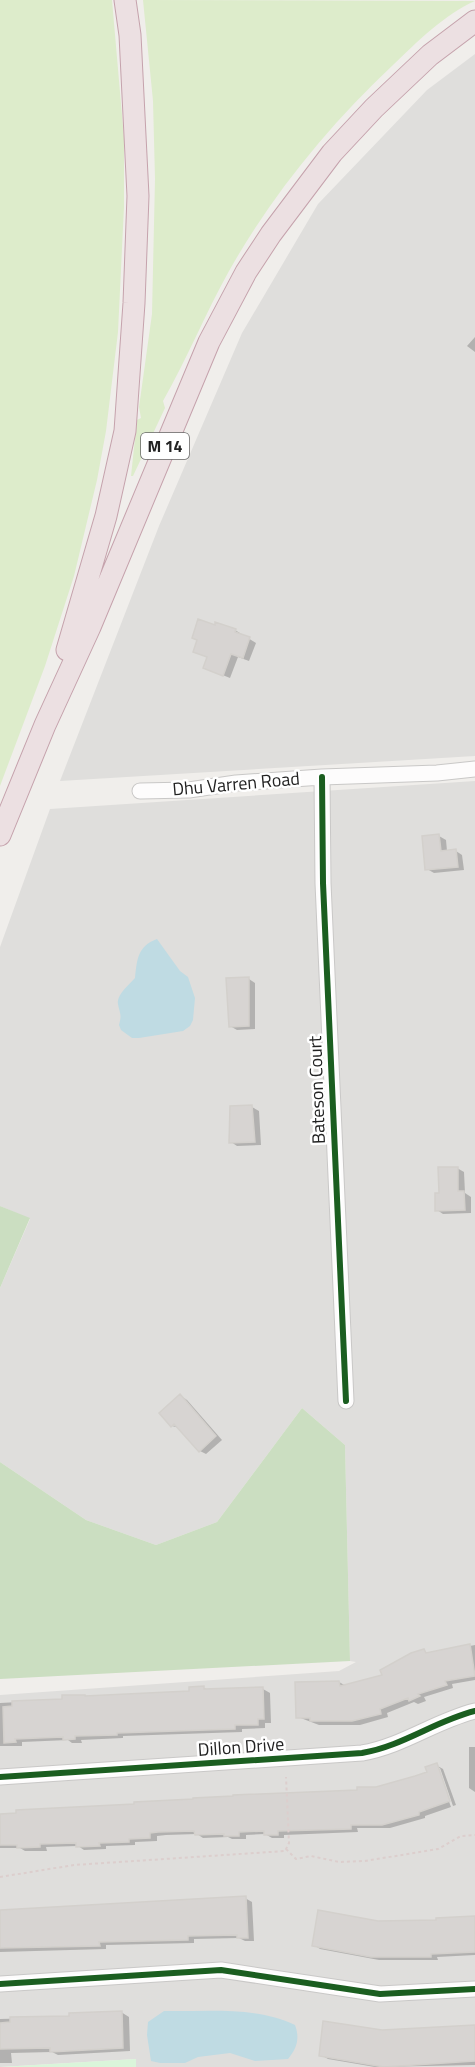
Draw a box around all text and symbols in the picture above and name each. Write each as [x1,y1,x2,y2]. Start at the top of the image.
road number: M 14 [141,433,189,459]
street label: Dhu Varren Road [171,764,301,803]
street label: Bateson Court [301,1035,332,1145]
street label: Dillon Drive [197,1730,285,1763]

